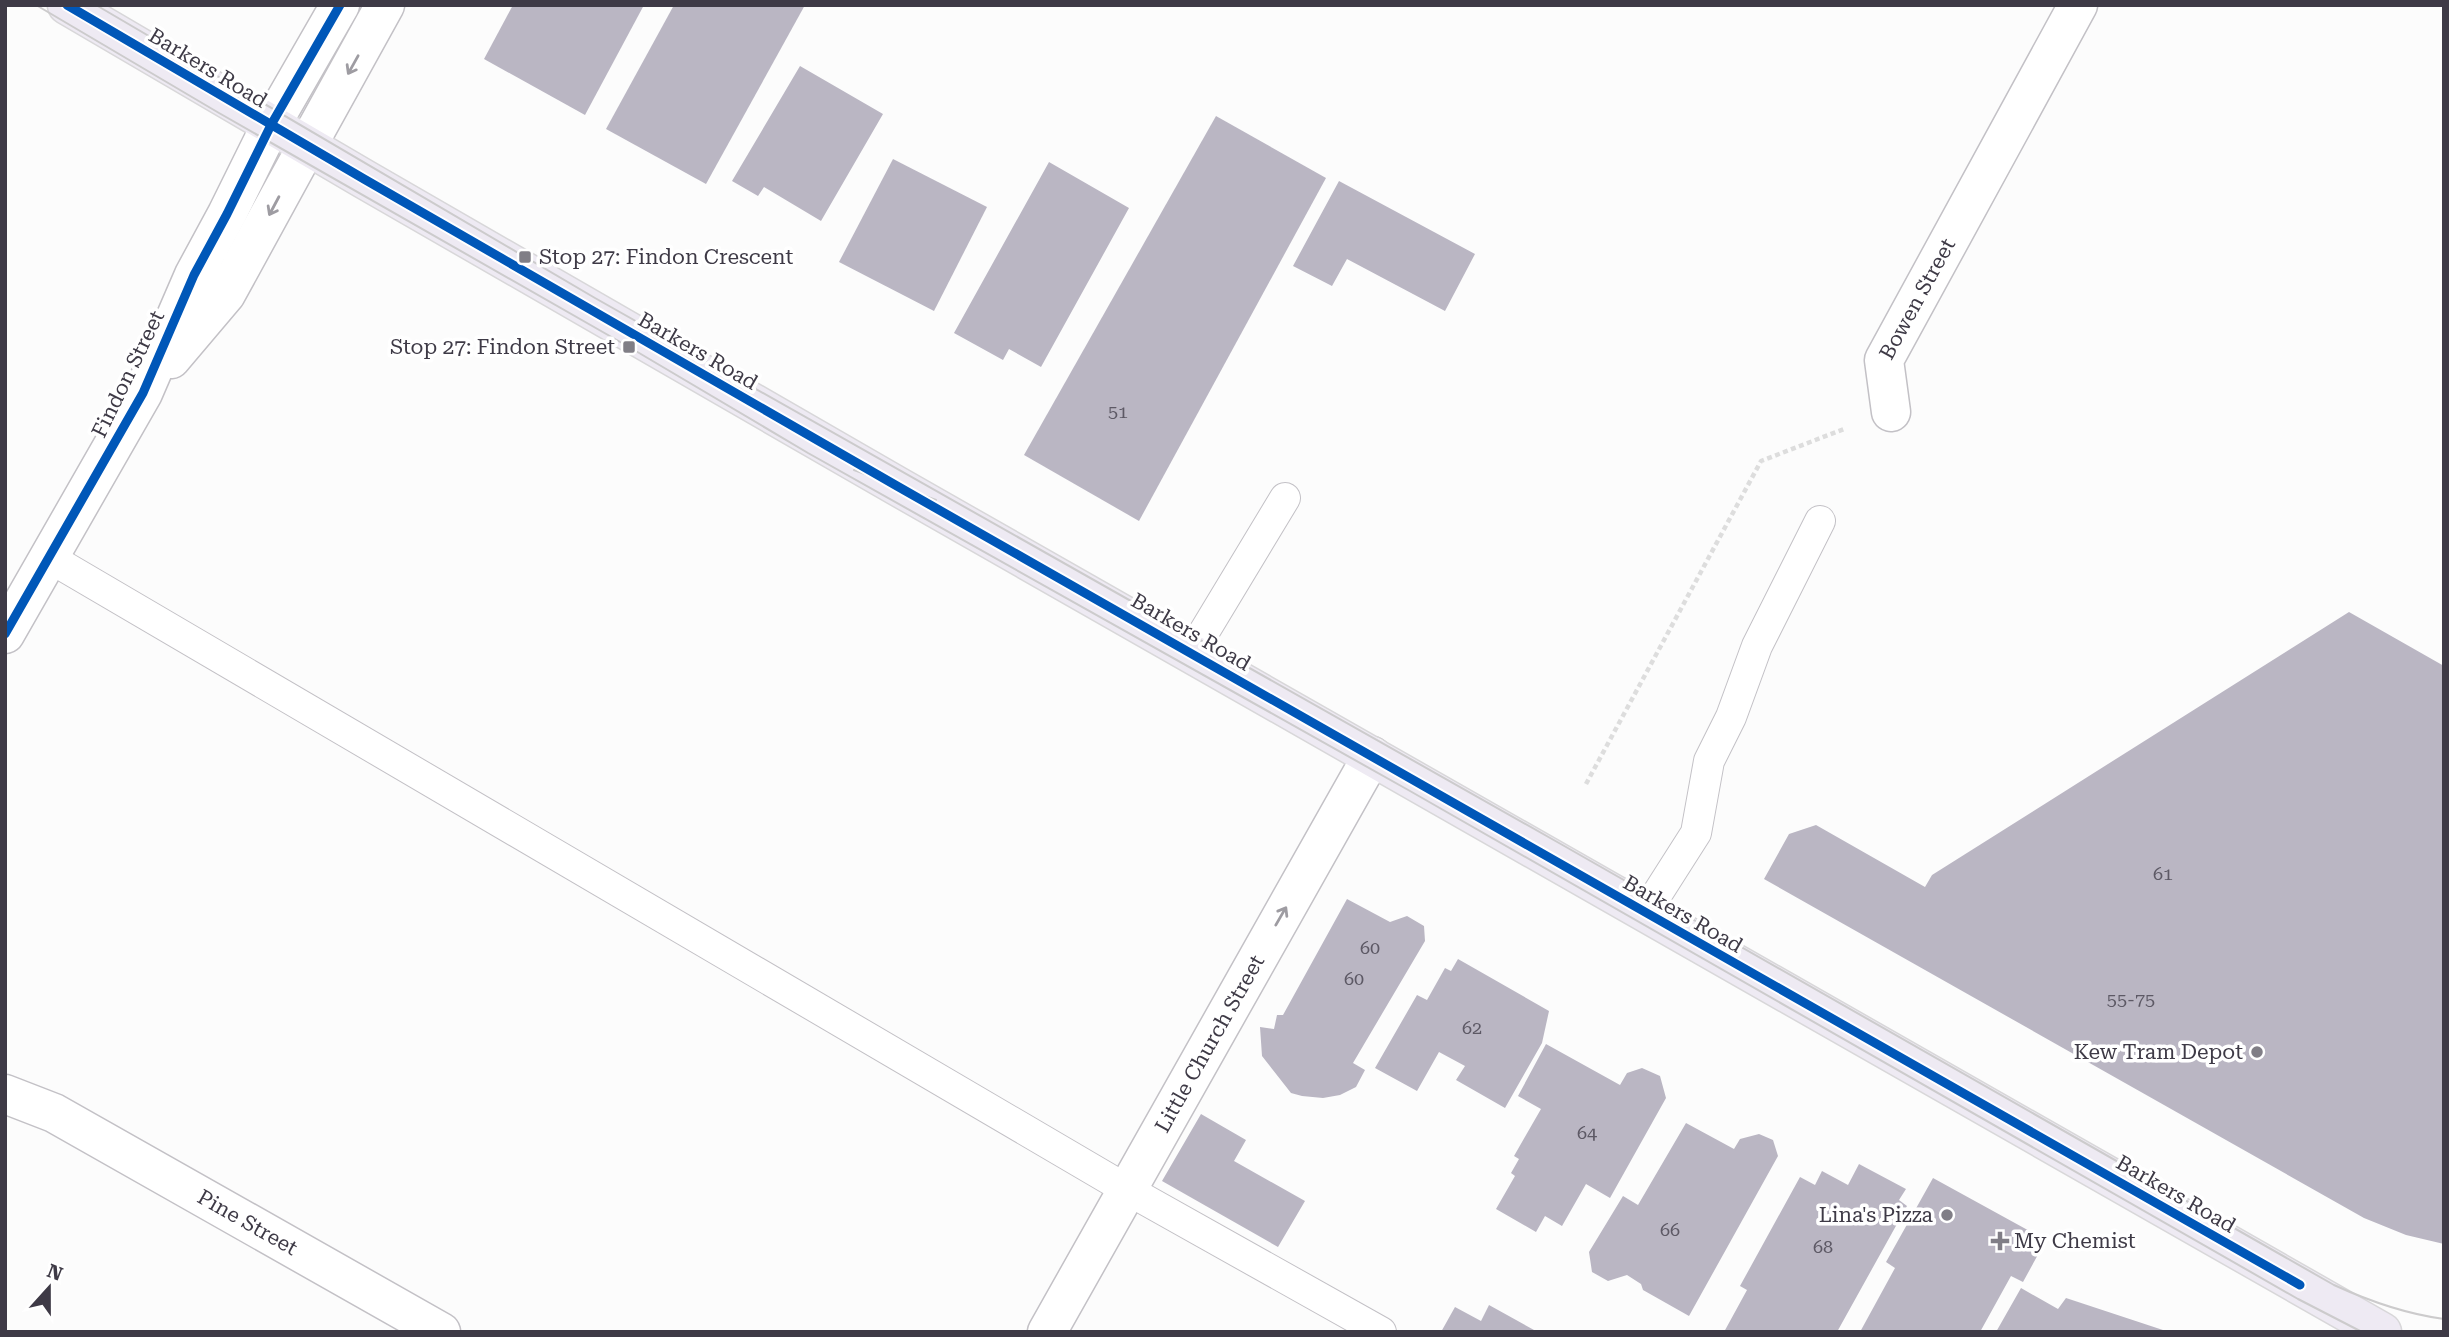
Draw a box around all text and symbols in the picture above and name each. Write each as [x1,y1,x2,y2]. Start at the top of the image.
street label: Barkers Road [145,23,272,113]
one-way arrow [346,55,360,75]
one-way arrow [267,195,280,216]
street label: Bowen Street [1875,234,1960,364]
place label: Stop 27: Findon Crescent [539,245,794,269]
marker: Stop 27: Findon Crescent [517,249,533,265]
street label: Findon Street [87,306,169,441]
street label: Barkers Road [634,307,762,395]
place label: Stop 27: Findon Street [390,335,615,359]
marker: Stop 27: Findon Street [621,339,637,355]
house number: 51 [1108,401,1128,422]
street label: Barkers Road [1127,588,1255,676]
house number: 61 [2153,863,2173,884]
street label: Barkers Road [1619,870,1747,958]
one-way arrow [1274,907,1288,927]
house number: 60 [1360,937,1380,958]
street label: Little Church Street [1150,951,1269,1137]
house number: 60 [1344,968,1364,989]
house number: 55-75 [2107,989,2155,1010]
house number: 62 [1462,1017,1482,1038]
place label: Kew Tram Depot [2074,1040,2243,1064]
marker: Kew Tram Depot [2249,1044,2265,1060]
house number: 64 [1577,1122,1597,1143]
street label: Barkers Road [2112,1150,2240,1238]
street label: Pine Street [193,1185,302,1260]
place label: Lina's Pizza [1819,1203,1934,1227]
marker: Lina's Pizza [1939,1207,1955,1223]
house number: 66 [1660,1219,1680,1240]
place label: My Chemist [2014,1229,2136,1253]
marker: My Chemist [1992,1233,2008,1249]
house number: 68 [1813,1236,1833,1257]
north arrow [14,1253,84,1323]
text: N [44,1259,66,1286]

